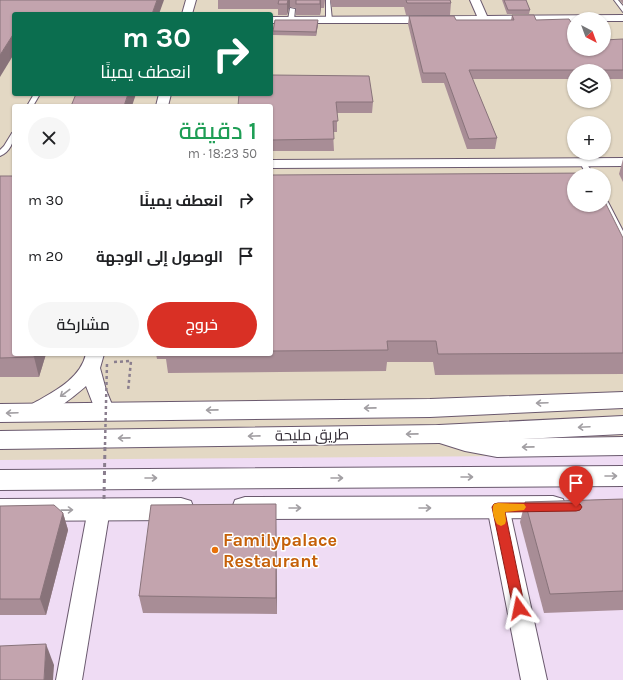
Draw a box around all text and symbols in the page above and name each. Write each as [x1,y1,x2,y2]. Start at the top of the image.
north arrow [567,12,611,56]
map controls [567,12,611,212]
text: 30 m [122,21,191,54]
icon: right [205,28,257,80]
text: انعطف يمينًا [100,61,191,83]
button: layers [567,64,611,108]
button: + [567,116,611,160]
button: close [28,117,70,159]
text: 1 دقيقة [179,117,257,145]
text: 50 m · 18:23 [188,146,257,161]
button: − [567,168,611,212]
icon: right [235,189,257,211]
text: 30 m [28,191,63,209]
text: انعطف يمينًا [139,192,223,210]
icon: arrive [235,245,257,267]
text: 20 m [28,247,63,265]
text: الوصول إلى الوجهة [96,248,223,266]
button: مشاركة [28,302,139,348]
button: خروج [147,302,257,348]
one-way arrow [60,389,71,397]
one-way arrow [536,400,549,407]
one-way arrow [364,404,377,412]
one-way arrow [206,406,219,414]
one-way arrow [6,409,19,417]
one-way arrow [578,424,591,431]
street label: طريق مليحة [275,425,349,446]
one-way arrow [406,430,419,438]
one-way arrow [248,432,261,440]
one-way arrow [118,434,131,442]
one-way arrow [522,443,535,451]
pin [559,466,593,507]
icon: arrive [565,472,587,494]
one-way arrow [604,472,617,480]
one-way arrow [460,473,473,481]
one-way arrow [144,474,157,482]
one-way arrow [330,474,343,482]
one-way arrow [288,504,301,512]
one-way arrow [418,504,431,512]
one-way arrow [60,506,73,513]
place label: Familypalace Restaurant [223,529,337,572]
marker: Familypalace Restaurant [210,545,220,555]
position arrow [498,587,540,629]

